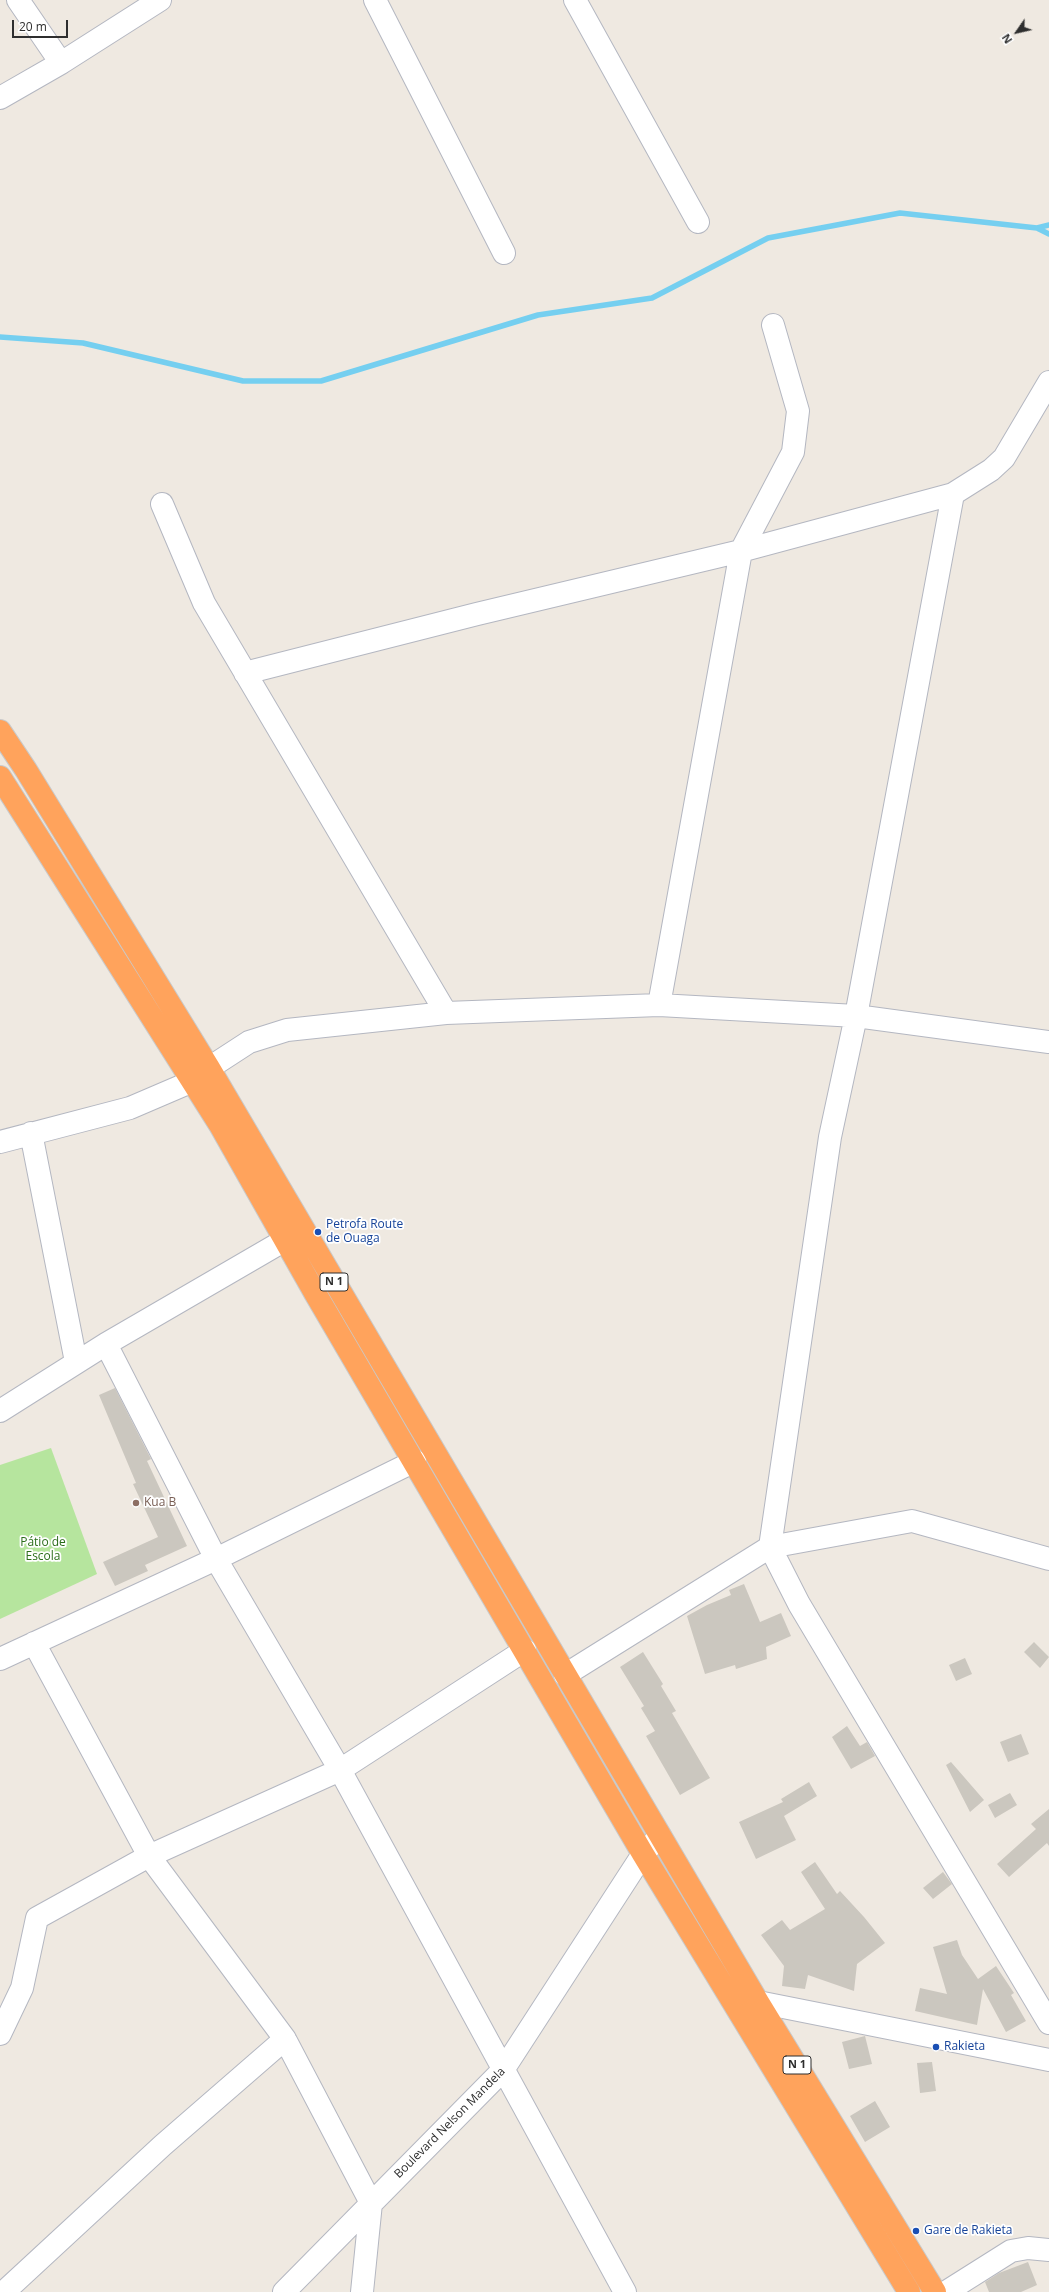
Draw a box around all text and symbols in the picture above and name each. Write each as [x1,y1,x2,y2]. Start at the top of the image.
scale bar [14,12,70,38]
north arrow [997,12,1037,52]
text: 20 m [19,18,47,35]
text: N [998,31,1015,47]
place label: Petrofa Route de Ouaga [326,1218,403,1246]
marker: Petrofa Route de Ouaga [313,1227,323,1237]
road number: N 1 [320,1273,348,1291]
place label: Kua B [144,1496,176,1510]
marker: Kua B [131,1498,141,1508]
park label: Pátio de Escola [20,1536,66,1564]
place label: Rakieta [944,2040,985,2054]
marker: Rakieta [931,2042,941,2052]
road number: N 1 [783,2056,811,2074]
street label: Boulevard Nelson Mandela [392,2065,508,2181]
place label: Gare de Rakieta [924,2224,1012,2238]
marker: Gare de Rakieta [911,2226,921,2236]

